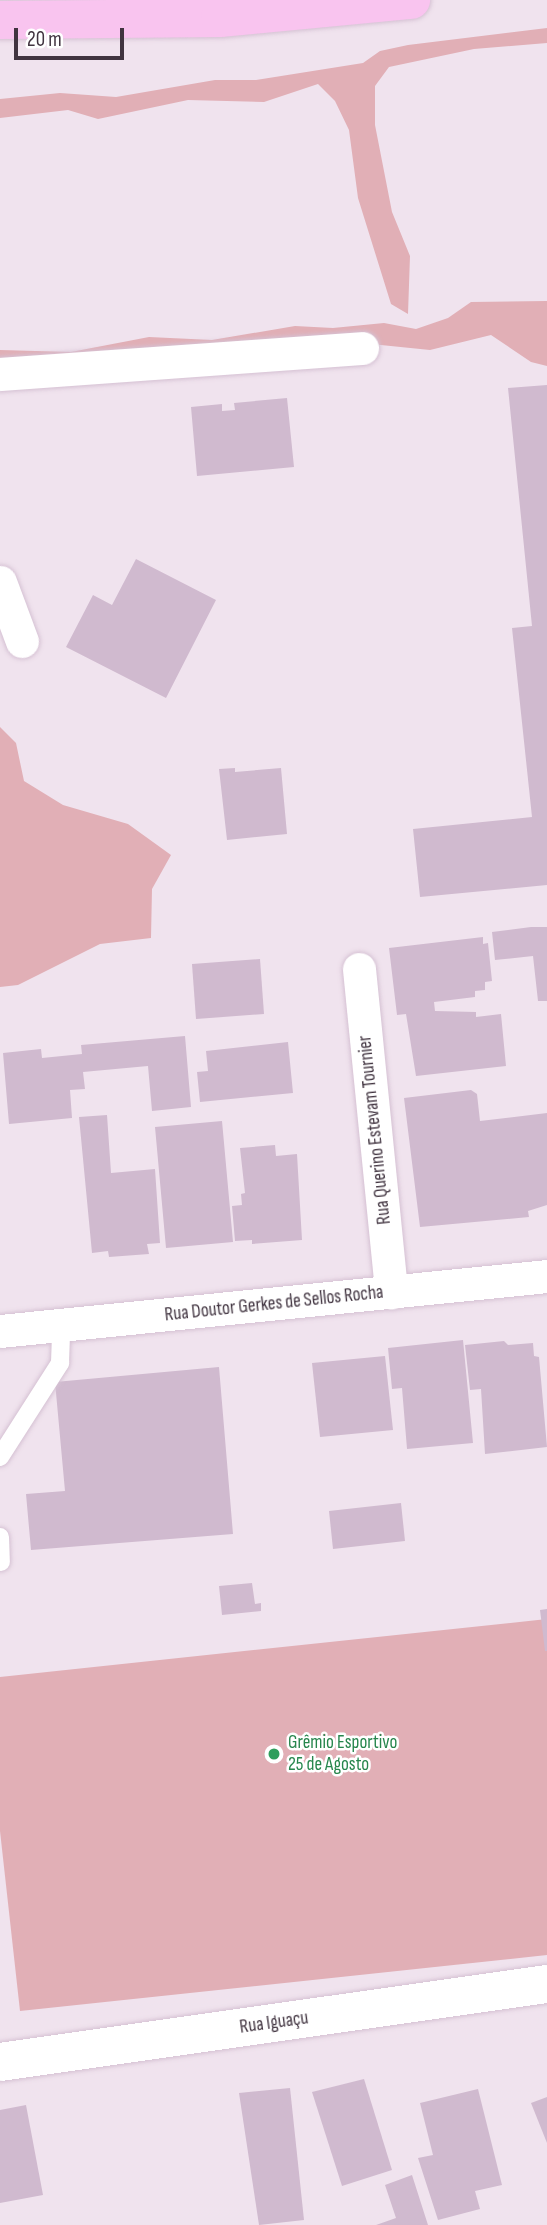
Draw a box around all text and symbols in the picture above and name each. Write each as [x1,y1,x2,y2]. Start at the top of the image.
scale bar [18,14,128,58]
text: 20 m [27,27,62,52]
street label: Rua Querino Estevam Tournier [354,1034,396,1226]
street label: Rua Doutor Gerkes de Sellos Rocha [163,1281,385,1327]
place label: Grêmio Esportivo 25 de Agosto [288,1732,397,1776]
marker: Grêmio Esportivo 25 de Agosto [266,1746,282,1762]
street label: Rua Iguaçu [238,2007,310,2039]

